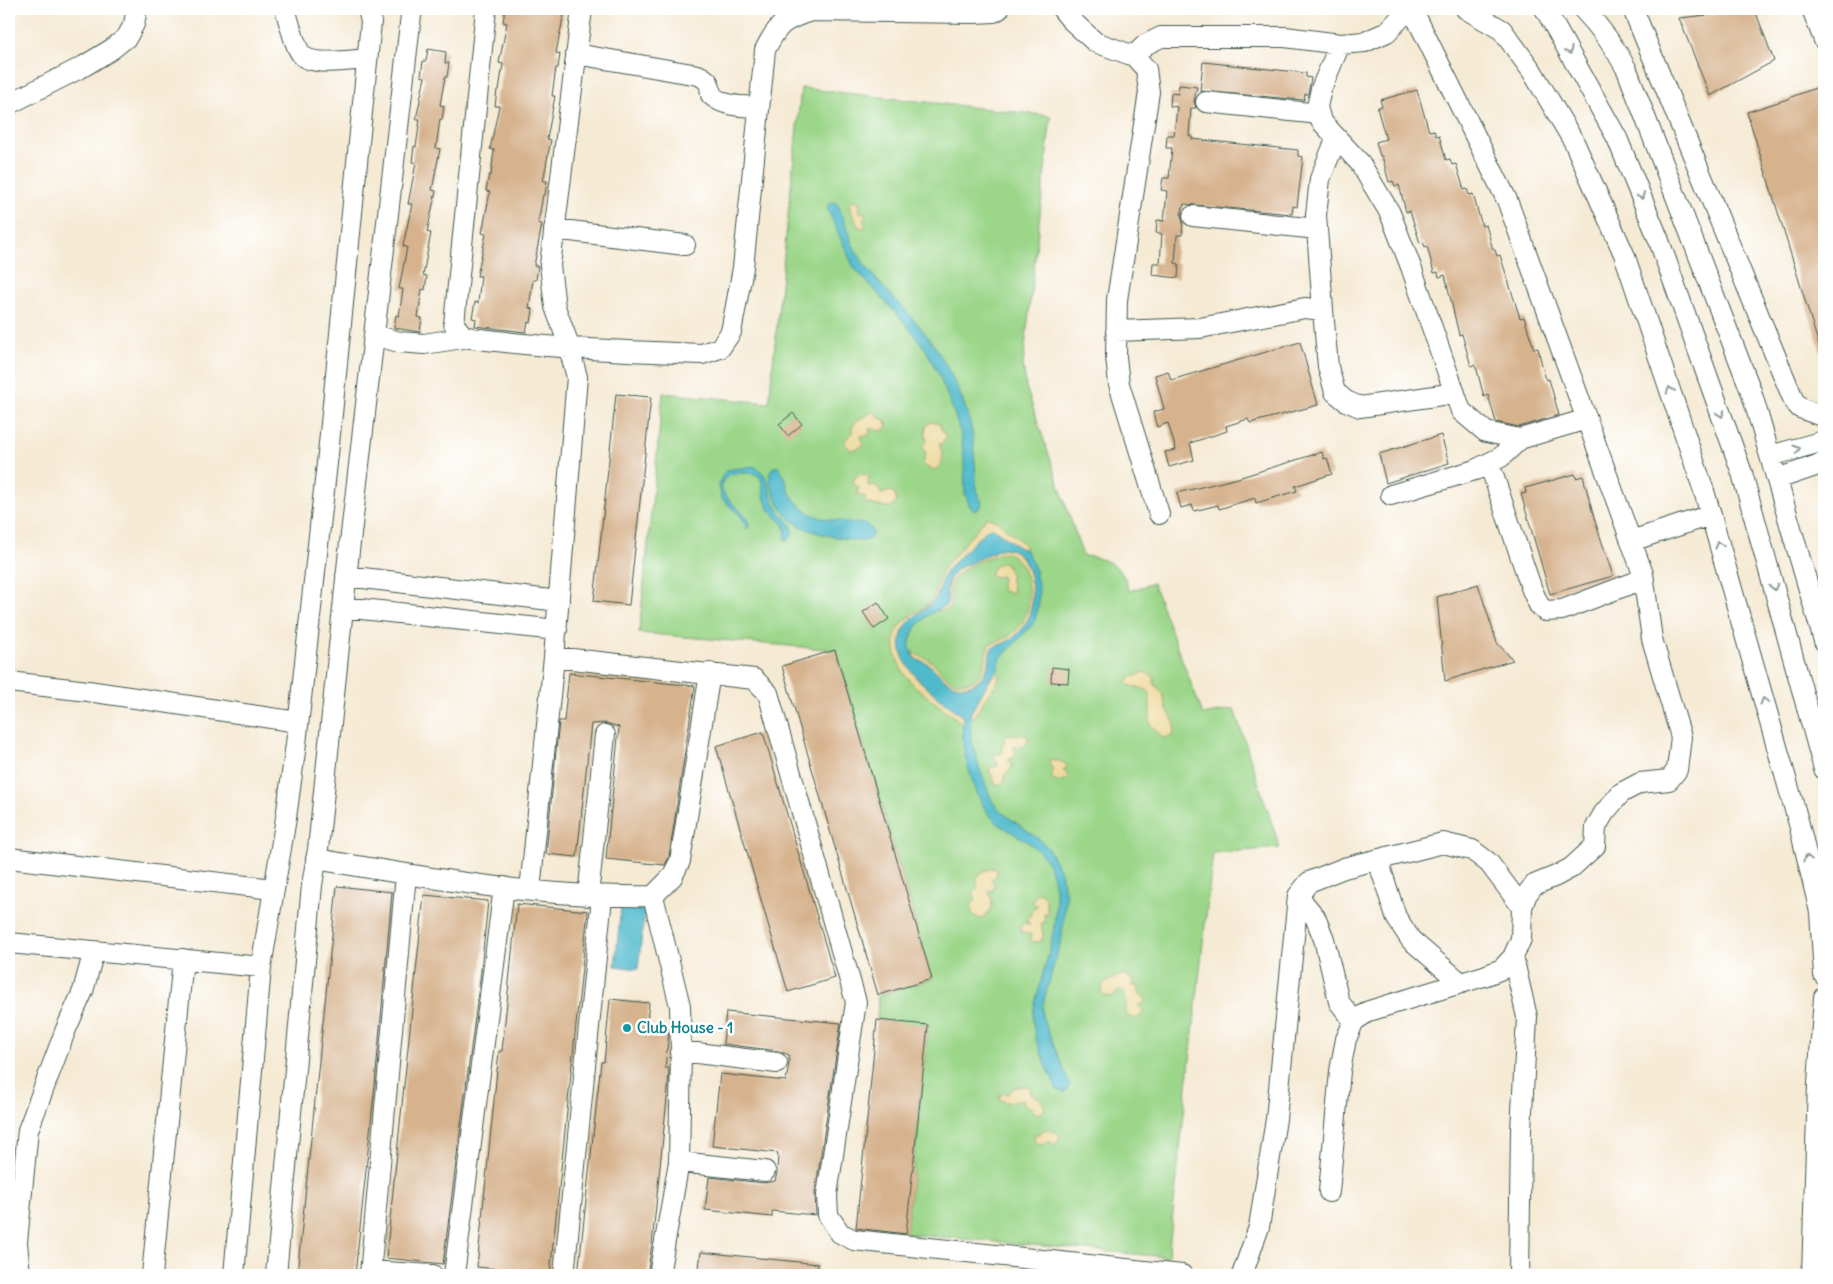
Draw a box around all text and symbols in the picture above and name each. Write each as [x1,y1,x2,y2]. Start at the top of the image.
one-way arrow [1563,46,1573,55]
one-way arrow [1635,191,1645,200]
one-way arrow [1665,386,1675,395]
one-way arrow [1716,410,1726,418]
one-way arrow [1793,444,1801,454]
one-way arrow [1715,541,1725,549]
one-way arrow [1768,582,1778,590]
one-way arrow [1759,697,1769,706]
one-way arrow [1802,853,1813,862]
place label: Club House - 1 [637,1018,733,1037]
marker: Club House - 1 [621,1022,633,1034]

